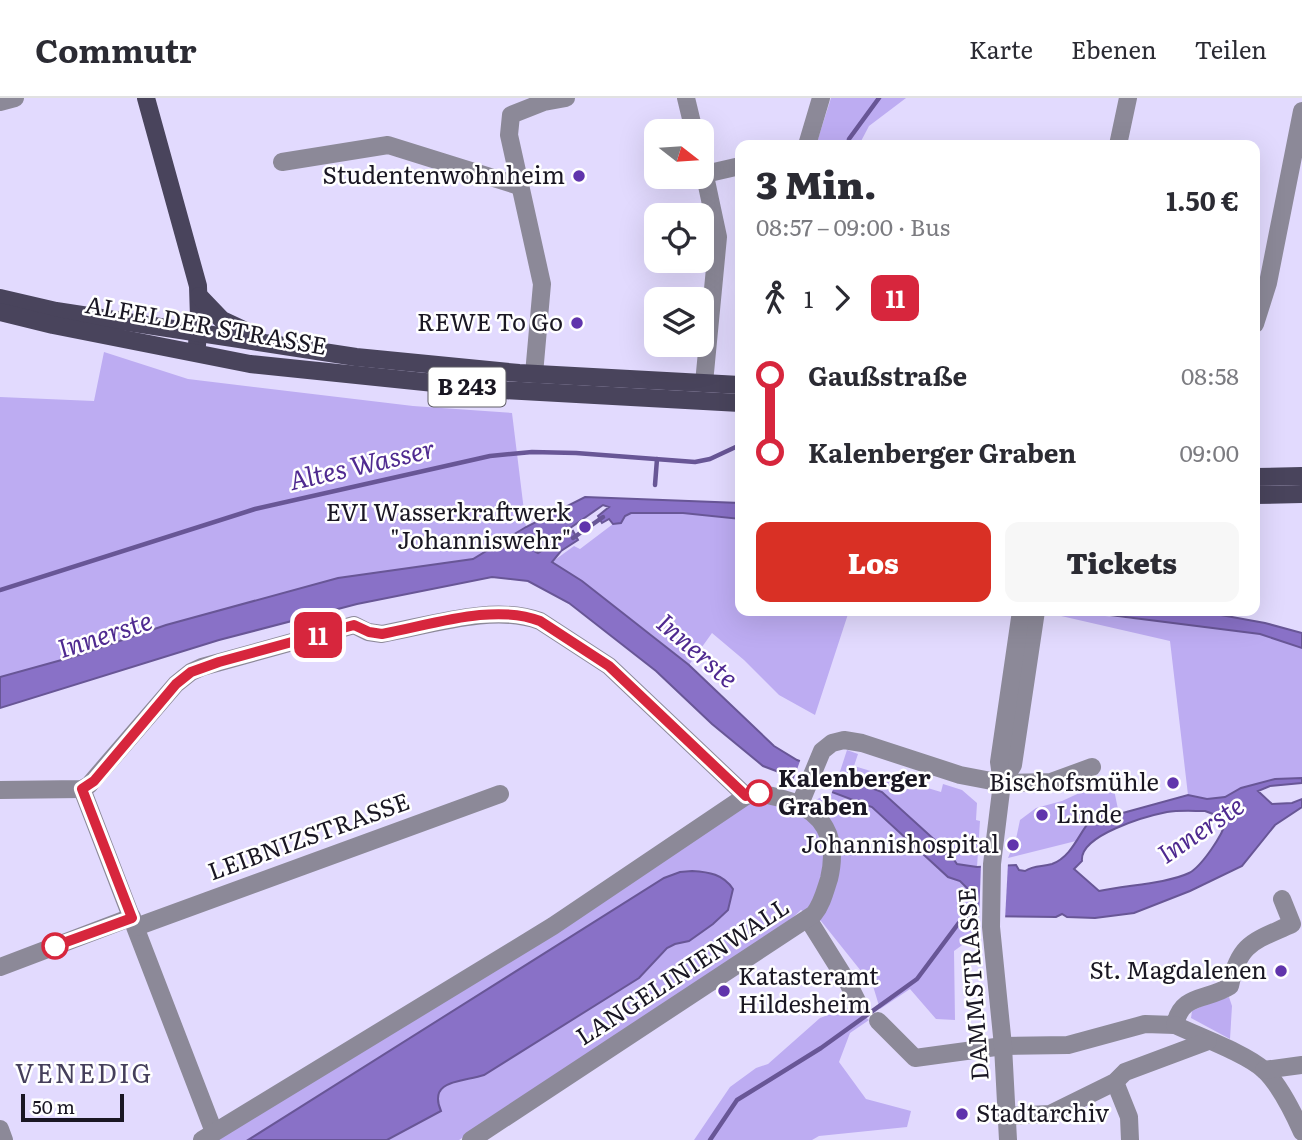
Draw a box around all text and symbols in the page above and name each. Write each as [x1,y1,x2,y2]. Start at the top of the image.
text: Commutr [35,24,197,73]
text: Karte [969,31,1033,66]
text: Ebenen [1071,31,1157,66]
text: Teilen [1195,31,1267,66]
north arrow [644,119,714,189]
map controls [644,119,714,357]
text: 3 Min. [756,154,876,211]
place label: Studentenwohnheim [323,156,565,191]
marker: Studentenwohnheim [571,168,587,184]
text: 1.50 € [1166,180,1239,219]
button: locate [644,203,714,273]
text: 08:57 – 09:00 · Bus [756,209,950,243]
icon: walk [756,279,794,317]
icon: forward [823,279,861,317]
text: 11 [885,280,905,315]
text: 1 [804,281,813,315]
street label: ALFELDER STRASSE [83,285,330,362]
button: layers [644,287,714,357]
place label: REWE To Go [417,303,563,338]
marker: REWE To Go [569,315,585,331]
text: Gaußstraße [808,355,967,394]
text: 08:58 [1181,358,1239,392]
road number: B 243 [428,368,505,406]
water label: Altes Wasser [284,427,438,498]
text: Kalenberger Graben [808,432,1076,471]
text: 09:00 [1179,435,1239,469]
place label: EVI Wasserkraftwerk "Johanniswehr" [326,493,571,556]
marker: EVI Wasserkraftwerk "Johanniswehr" [577,519,593,535]
button: Los [756,522,991,602]
button: Tickets [1005,522,1239,602]
water label: Innerste [52,599,157,666]
water label: Innerste [649,602,748,696]
line badge: 11 [286,612,350,658]
text: 11 [308,617,328,652]
place label: Kalenberger Graben [778,759,931,822]
place label: Bischofsmühle [989,763,1159,798]
marker: Bischofsmühle [1165,775,1181,791]
marker: Kalenberger Graben [746,780,772,806]
street label: LEIBNIZSTRASSE [202,782,414,887]
water label: Innerste [1148,785,1251,871]
place label: Linde [1056,795,1122,830]
marker: Linde [1034,807,1050,823]
place label: Johannishospital [801,825,999,860]
marker: Johannishospital [1005,837,1021,853]
street label: DAMMSTRASSE [947,886,996,1082]
street label: LANGELINIENWALL [568,888,795,1052]
unlabelled marker [42,933,68,959]
place label: St. Magdalenen [1089,951,1267,986]
place label: Katasteramt Hildesheim [738,957,879,1020]
marker: St. Magdalenen [1273,963,1289,979]
marker: Katasteramt Hildesheim [716,983,732,999]
district label: VENEDIG [15,1052,153,1091]
scale bar [21,1091,124,1123]
text: 50 m [32,1092,75,1120]
place label: Stadtarchiv [976,1094,1109,1129]
marker: Stadtarchiv [954,1106,970,1122]

